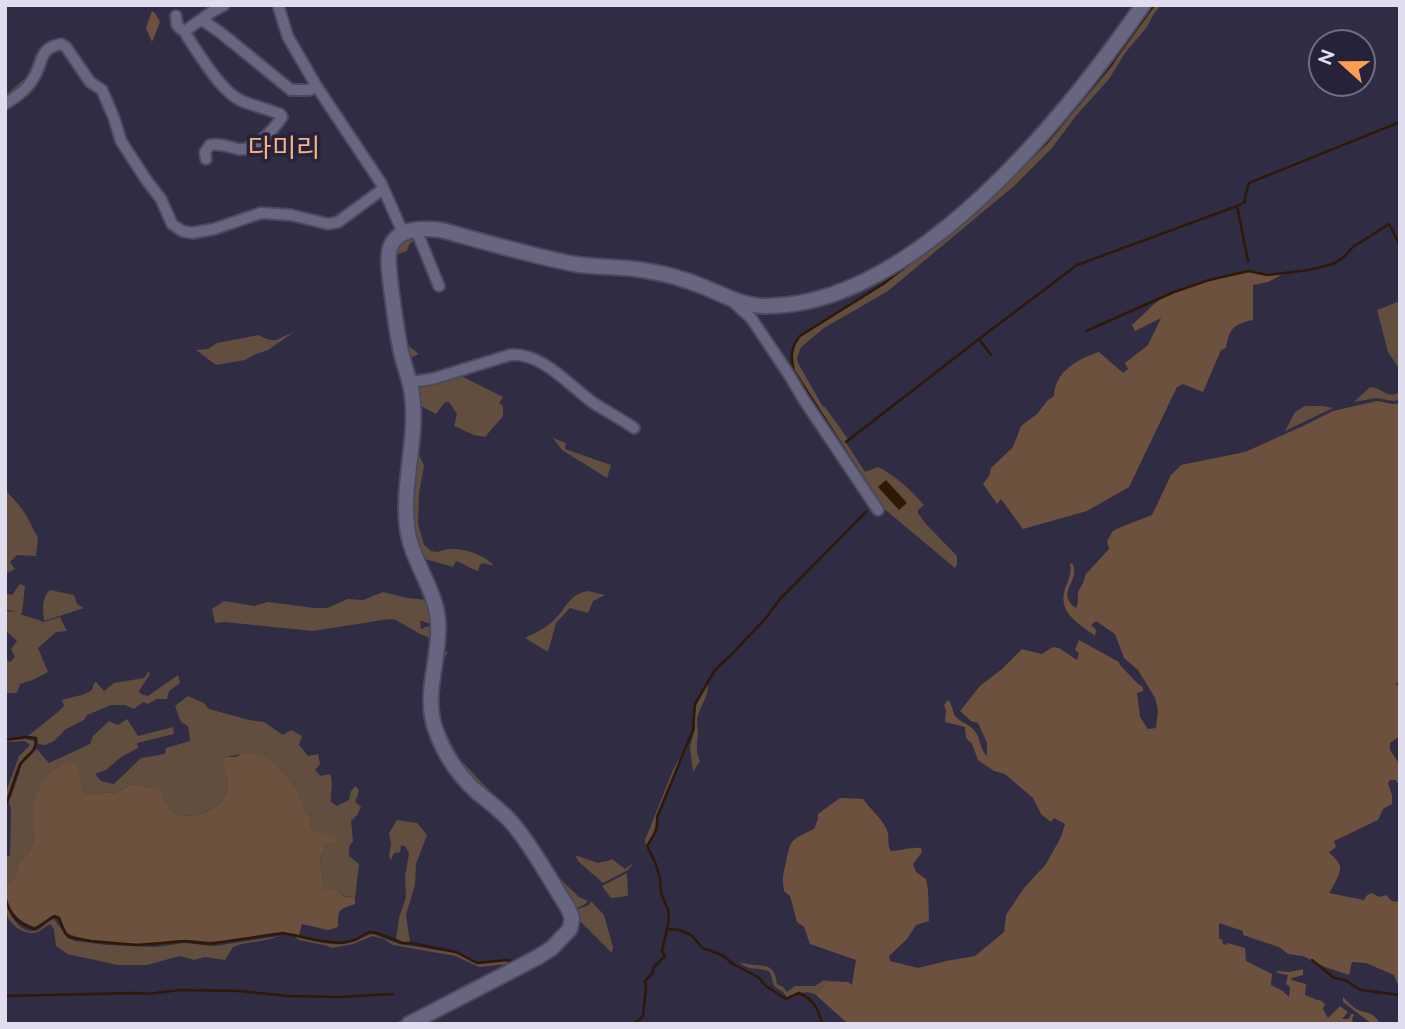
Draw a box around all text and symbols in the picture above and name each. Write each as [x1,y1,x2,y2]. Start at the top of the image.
north arrow [1307,28,1377,98]
text: N [1313,46,1339,68]
district label: 다미리 [248,133,320,163]

